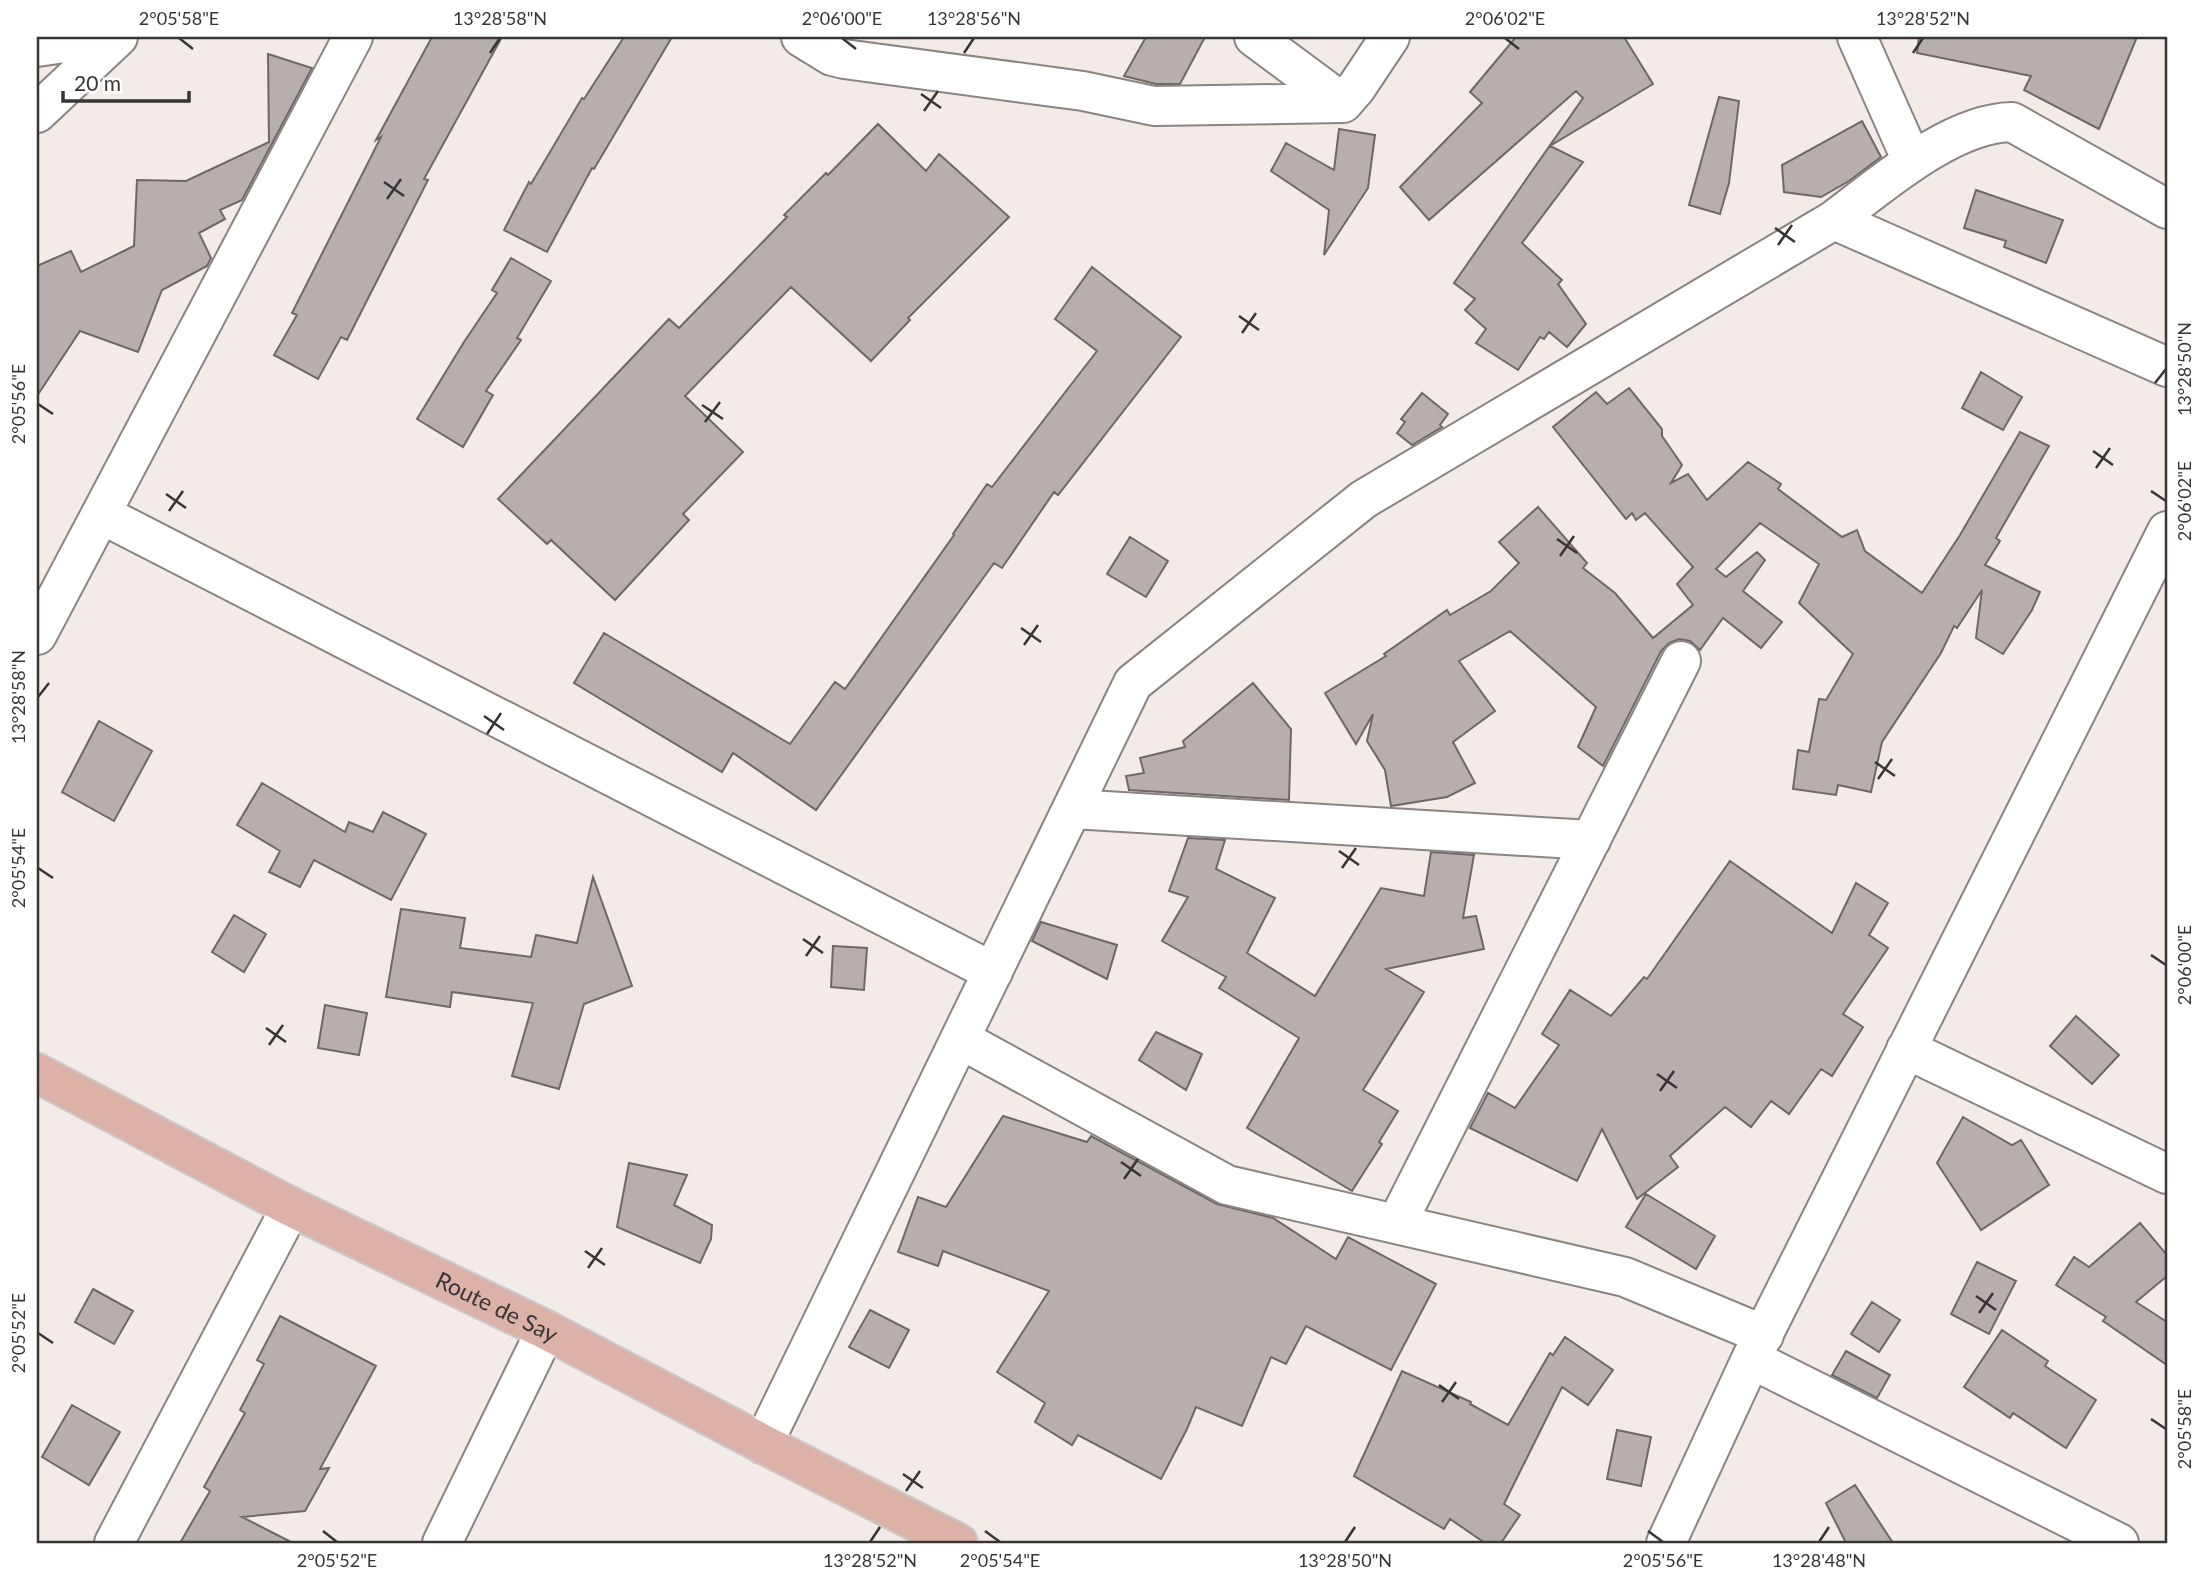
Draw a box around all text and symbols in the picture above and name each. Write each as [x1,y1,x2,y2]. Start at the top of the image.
text: 2°05'58"E [139,7,219,29]
text: 13°28'58"N [453,7,547,29]
text: 2°06'00"E [802,7,882,29]
text: 13°28'56"N [927,7,1021,29]
text: 2°06'02"E [1465,7,1545,29]
text: 13°28'52"N [1876,7,1970,29]
scale bar [63,60,189,104]
text: 20 m [74,70,121,95]
text: 13°28'50"N [2173,322,2195,416]
text: 2°05'56"E [7,364,29,444]
text: 2°06'02"E [2173,461,2195,541]
text: 13°28'58"N [7,650,29,744]
text: 2°05'54"E [7,828,29,908]
text: 2°06'00"E [2173,925,2195,1005]
street label: Route de Say [432,1265,563,1348]
text: 2°05'52"E [7,1293,29,1373]
text: 2°05'58"E [2173,1389,2195,1469]
text: 2°05'52"E [297,1549,377,1571]
text: 13°28'52"N [823,1549,917,1571]
text: 2°05'54"E [960,1549,1040,1571]
text: 13°28'50"N [1298,1549,1392,1571]
text: 2°05'56"E [1623,1549,1703,1571]
text: 13°28'48"N [1772,1549,1866,1571]

